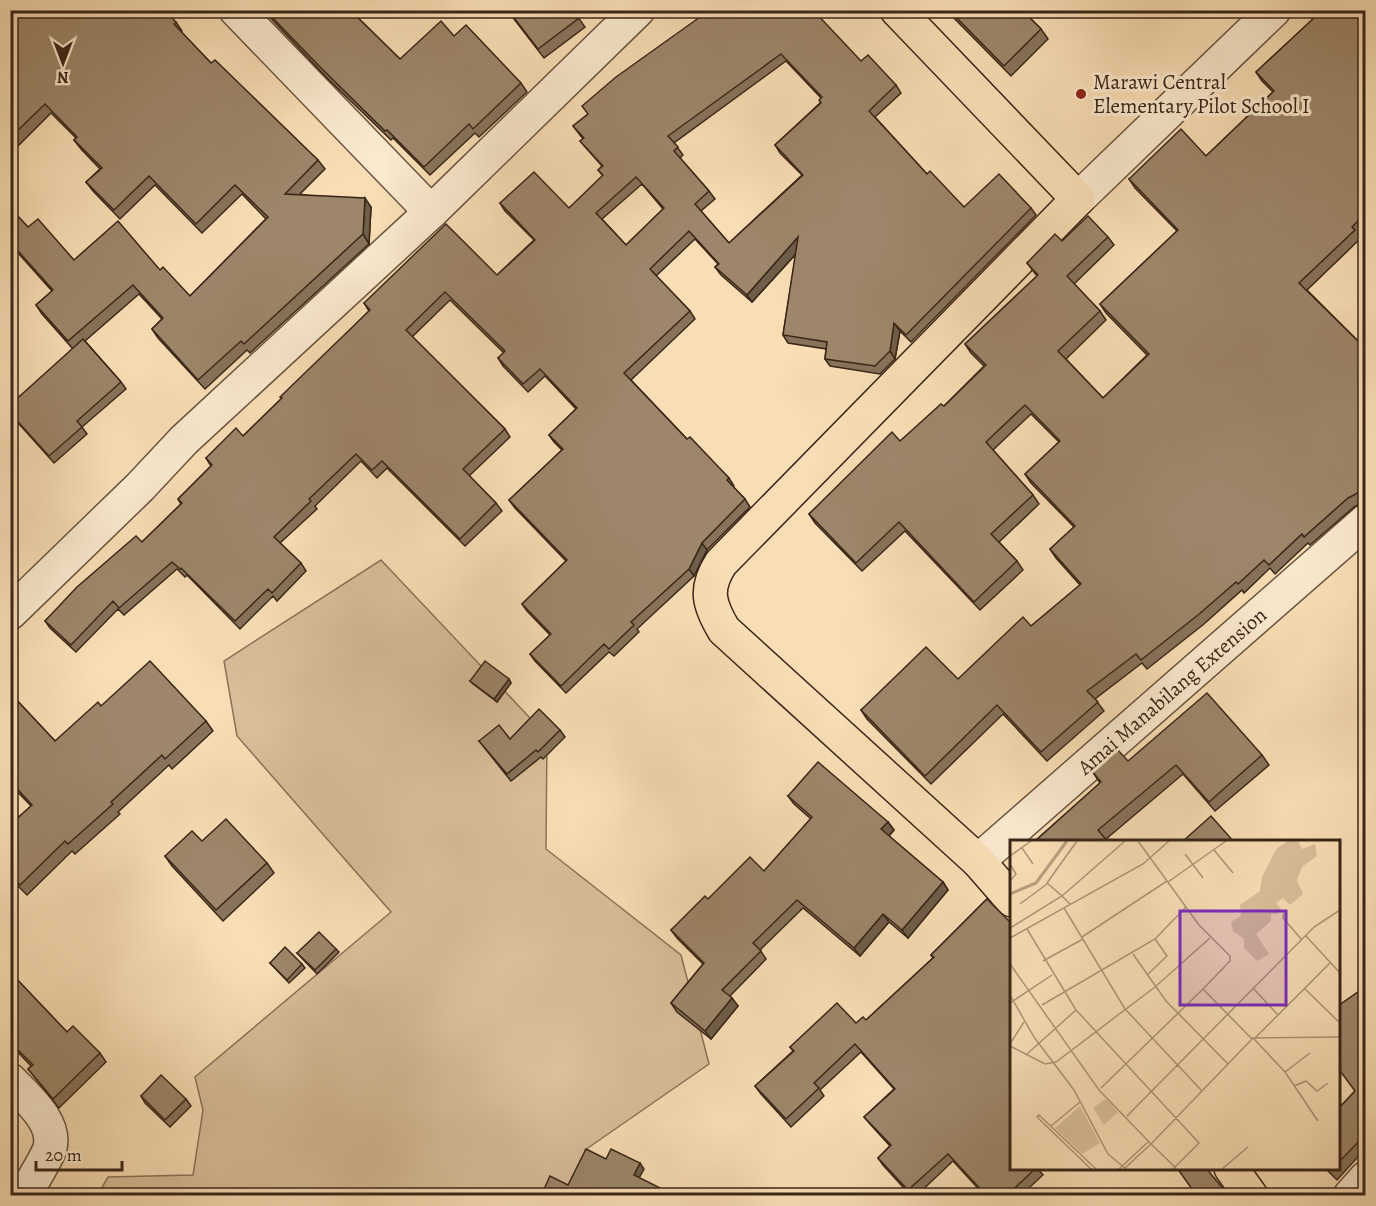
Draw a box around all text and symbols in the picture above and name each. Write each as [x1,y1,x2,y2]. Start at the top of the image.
north arrow [33,33,93,93]
text: N [57,66,69,88]
place label: Marawi Central Elementary Pilot School I [1093,68,1310,120]
marker: Marawi Central Elementary Pilot School I [1074,87,1088,101]
street label: Amai Manabilang Extension [1071,601,1273,782]
inset map [1010,840,1340,1170]
scale bar [36,1134,122,1172]
text: 20 m [45,1143,82,1167]

